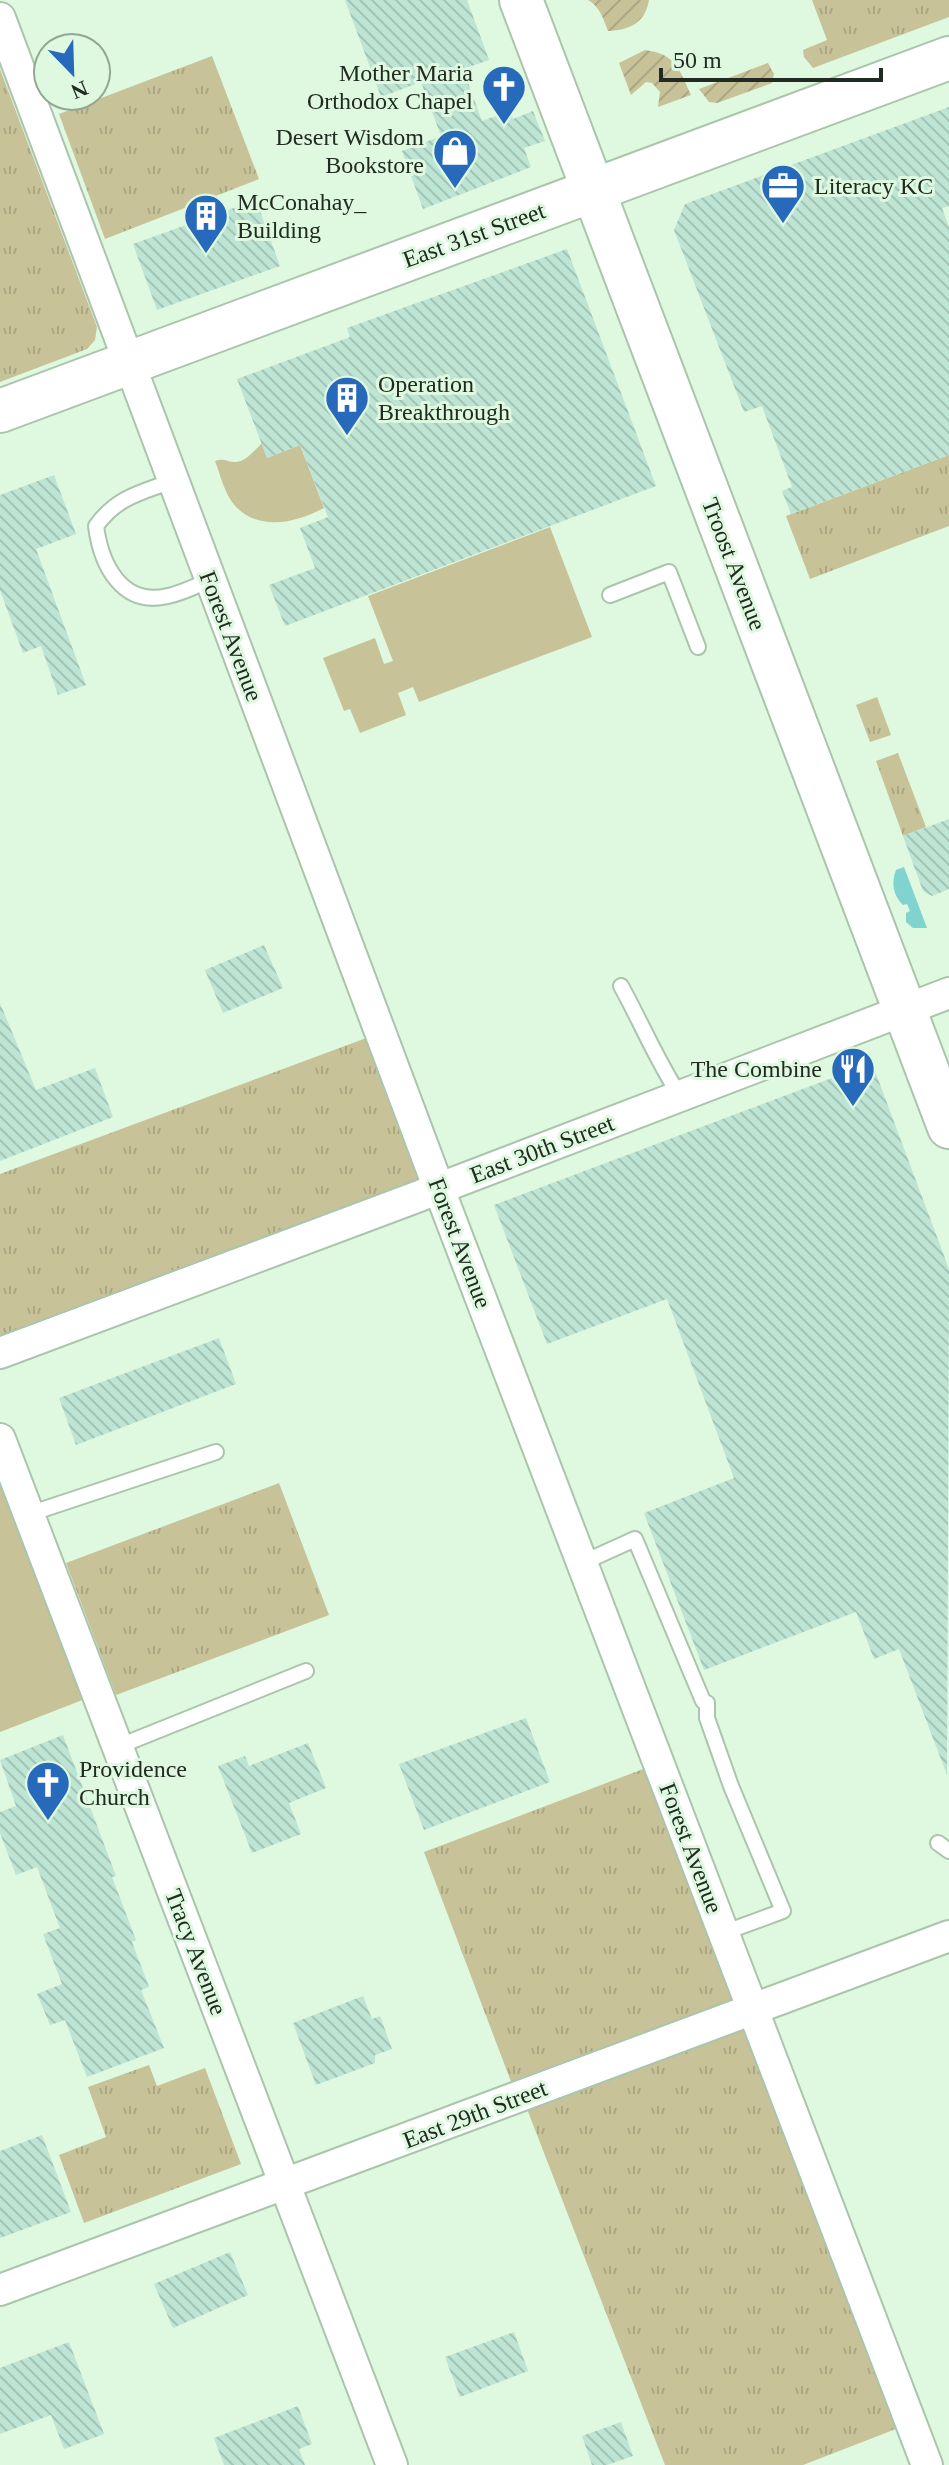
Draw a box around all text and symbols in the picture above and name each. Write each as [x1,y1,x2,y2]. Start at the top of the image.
north arrow [32,32,112,112]
scale bar [661,32,881,82]
text: 50 m [673,47,722,73]
place label: Mother Maria Orthodox Chapel [307,60,473,114]
church icon: Mother Maria Orthodox Chapel [480,63,528,126]
text: N [67,75,92,105]
place label: Desert Wisdom Bookstore [275,124,424,178]
shop icon: Desert Wisdom Bookstore [431,127,479,190]
office icon: Literacy KC [759,162,807,225]
place label: Literacy KC [814,173,933,199]
place label: McConahay_ Building [237,189,367,243]
building icon: McConahay_ Building [182,192,230,255]
street label: East 31st Street [399,197,549,273]
place label: Operation Breakthrough [378,371,510,425]
building icon: Operation Breakthrough [323,374,371,437]
street label: Troost Avenue [697,494,771,634]
street label: Forest Avenue [194,567,268,705]
restaurant icon: The Combine [829,1045,877,1108]
place label: The Combine [691,1056,822,1082]
street label: East 30th Street [466,1110,618,1188]
street label: Forest Avenue [423,1174,497,1312]
place label: Providence Church [79,1756,187,1810]
church icon: Providence Church [24,1759,72,1822]
street label: Forest Avenue [654,1779,728,1917]
street label: Tracy Avenue [160,1885,232,2019]
street label: East 29th Street [399,2075,551,2153]

